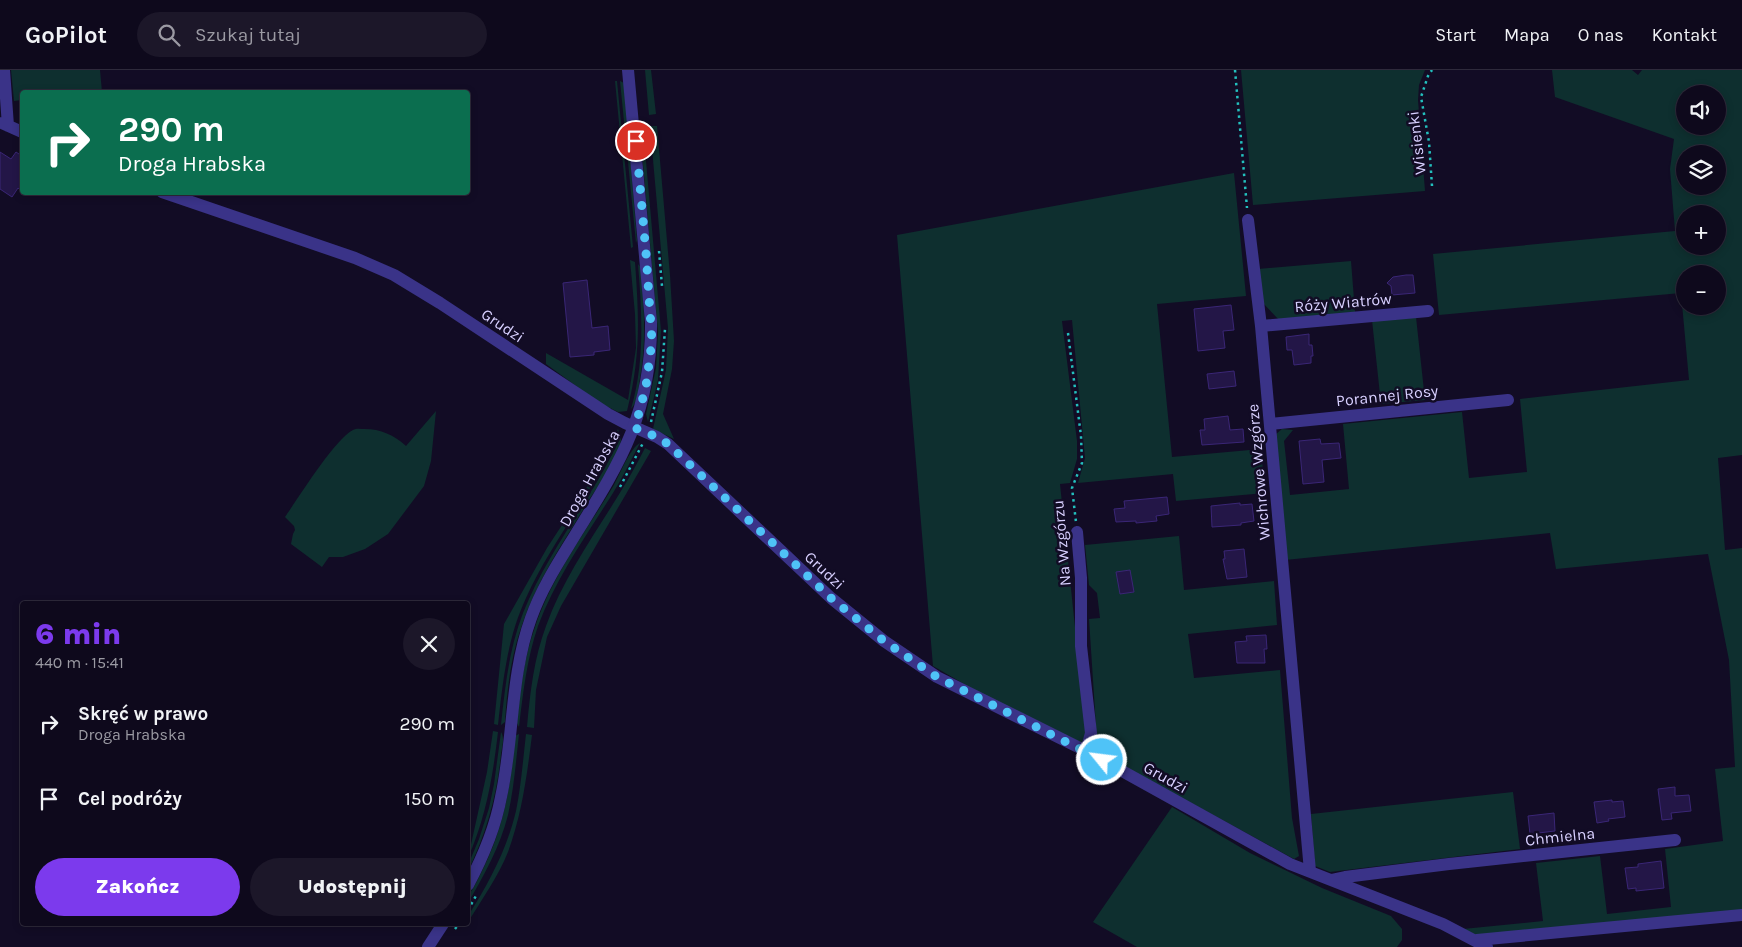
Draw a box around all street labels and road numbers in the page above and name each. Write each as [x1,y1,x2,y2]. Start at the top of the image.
street label: Wisienki [1403,110,1430,176]
street label: Róży Wiatrów [1294,289,1393,316]
street label: Grudzi [478,304,528,347]
street label: Porannej Rosy [1335,381,1440,410]
street label: Wichrowe Wzgórze [1243,403,1274,541]
street label: Droga Hrabska [555,427,624,530]
street label: Na Wzgórzu [1048,499,1075,587]
street label: Grudzi [801,547,849,594]
street label: Grudzi [1140,758,1191,797]
street label: Chmielna [1524,823,1596,850]

